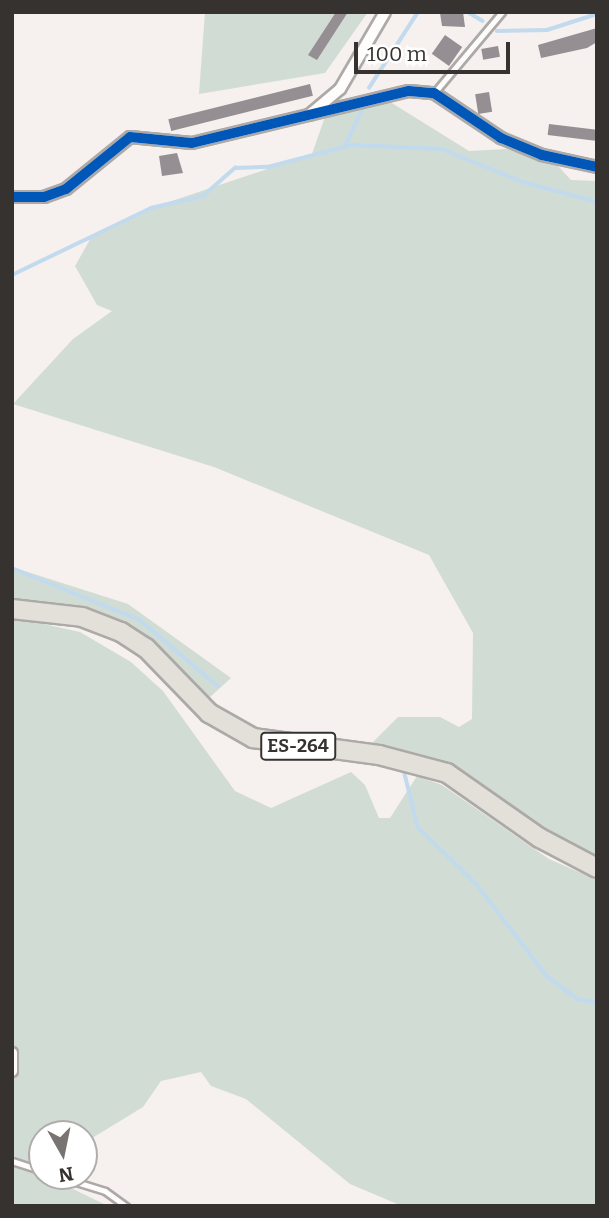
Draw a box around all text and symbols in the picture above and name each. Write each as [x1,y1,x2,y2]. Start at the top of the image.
scale bar [357,28,513,72]
text: 100 m [367,41,427,67]
road number: ES-264 [260,732,336,760]
north arrow [28,1120,98,1190]
text: N [57,1162,75,1187]

